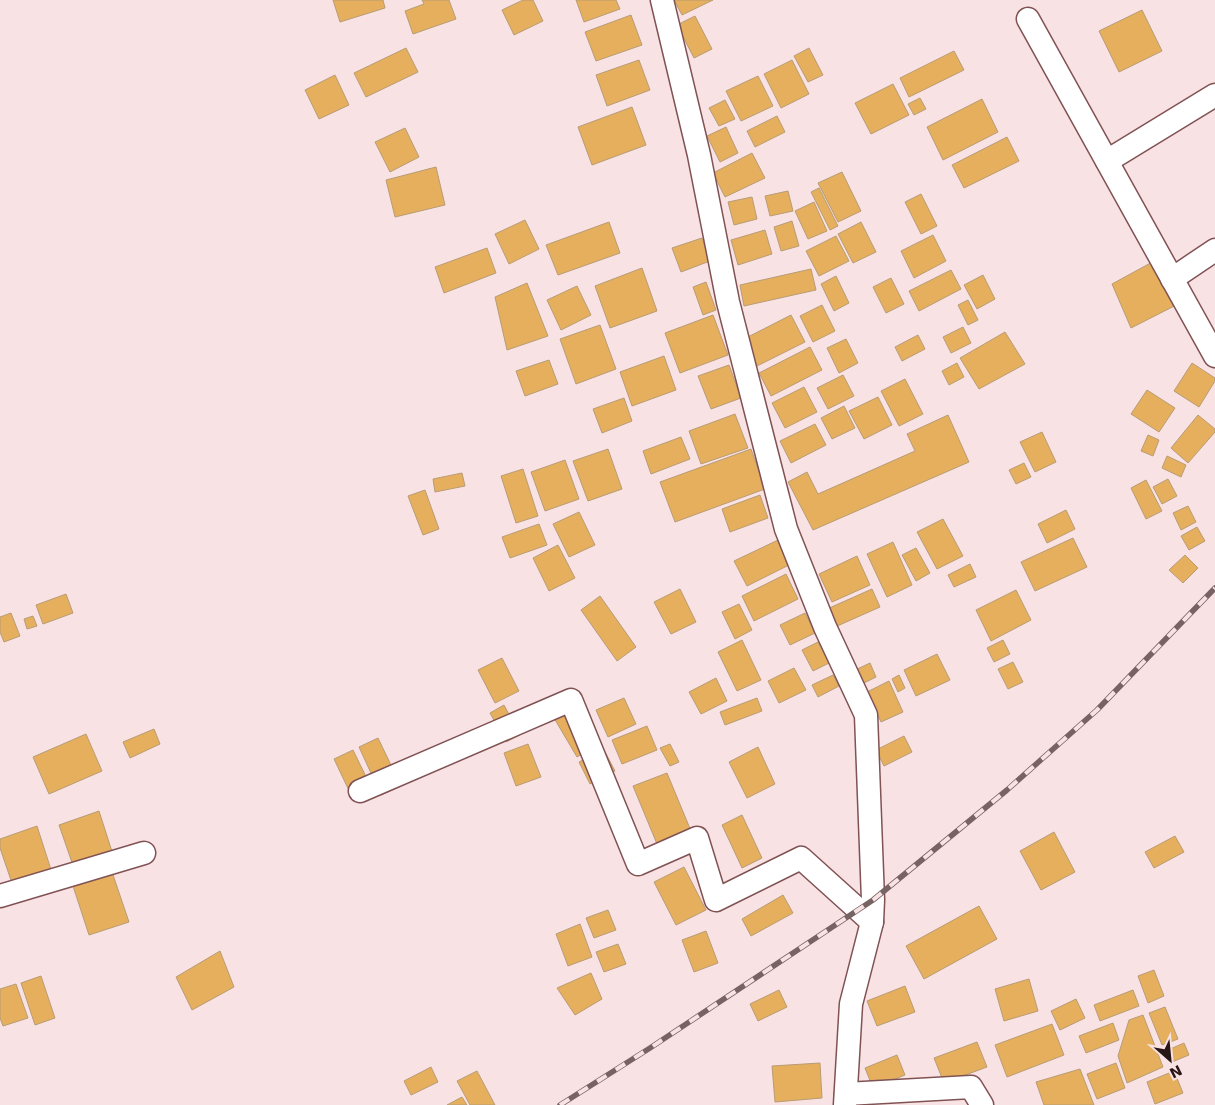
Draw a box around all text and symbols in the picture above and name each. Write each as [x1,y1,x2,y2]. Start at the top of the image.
north arrow [1145,1035,1195,1085]
text: N [1167,1062,1185,1081]

